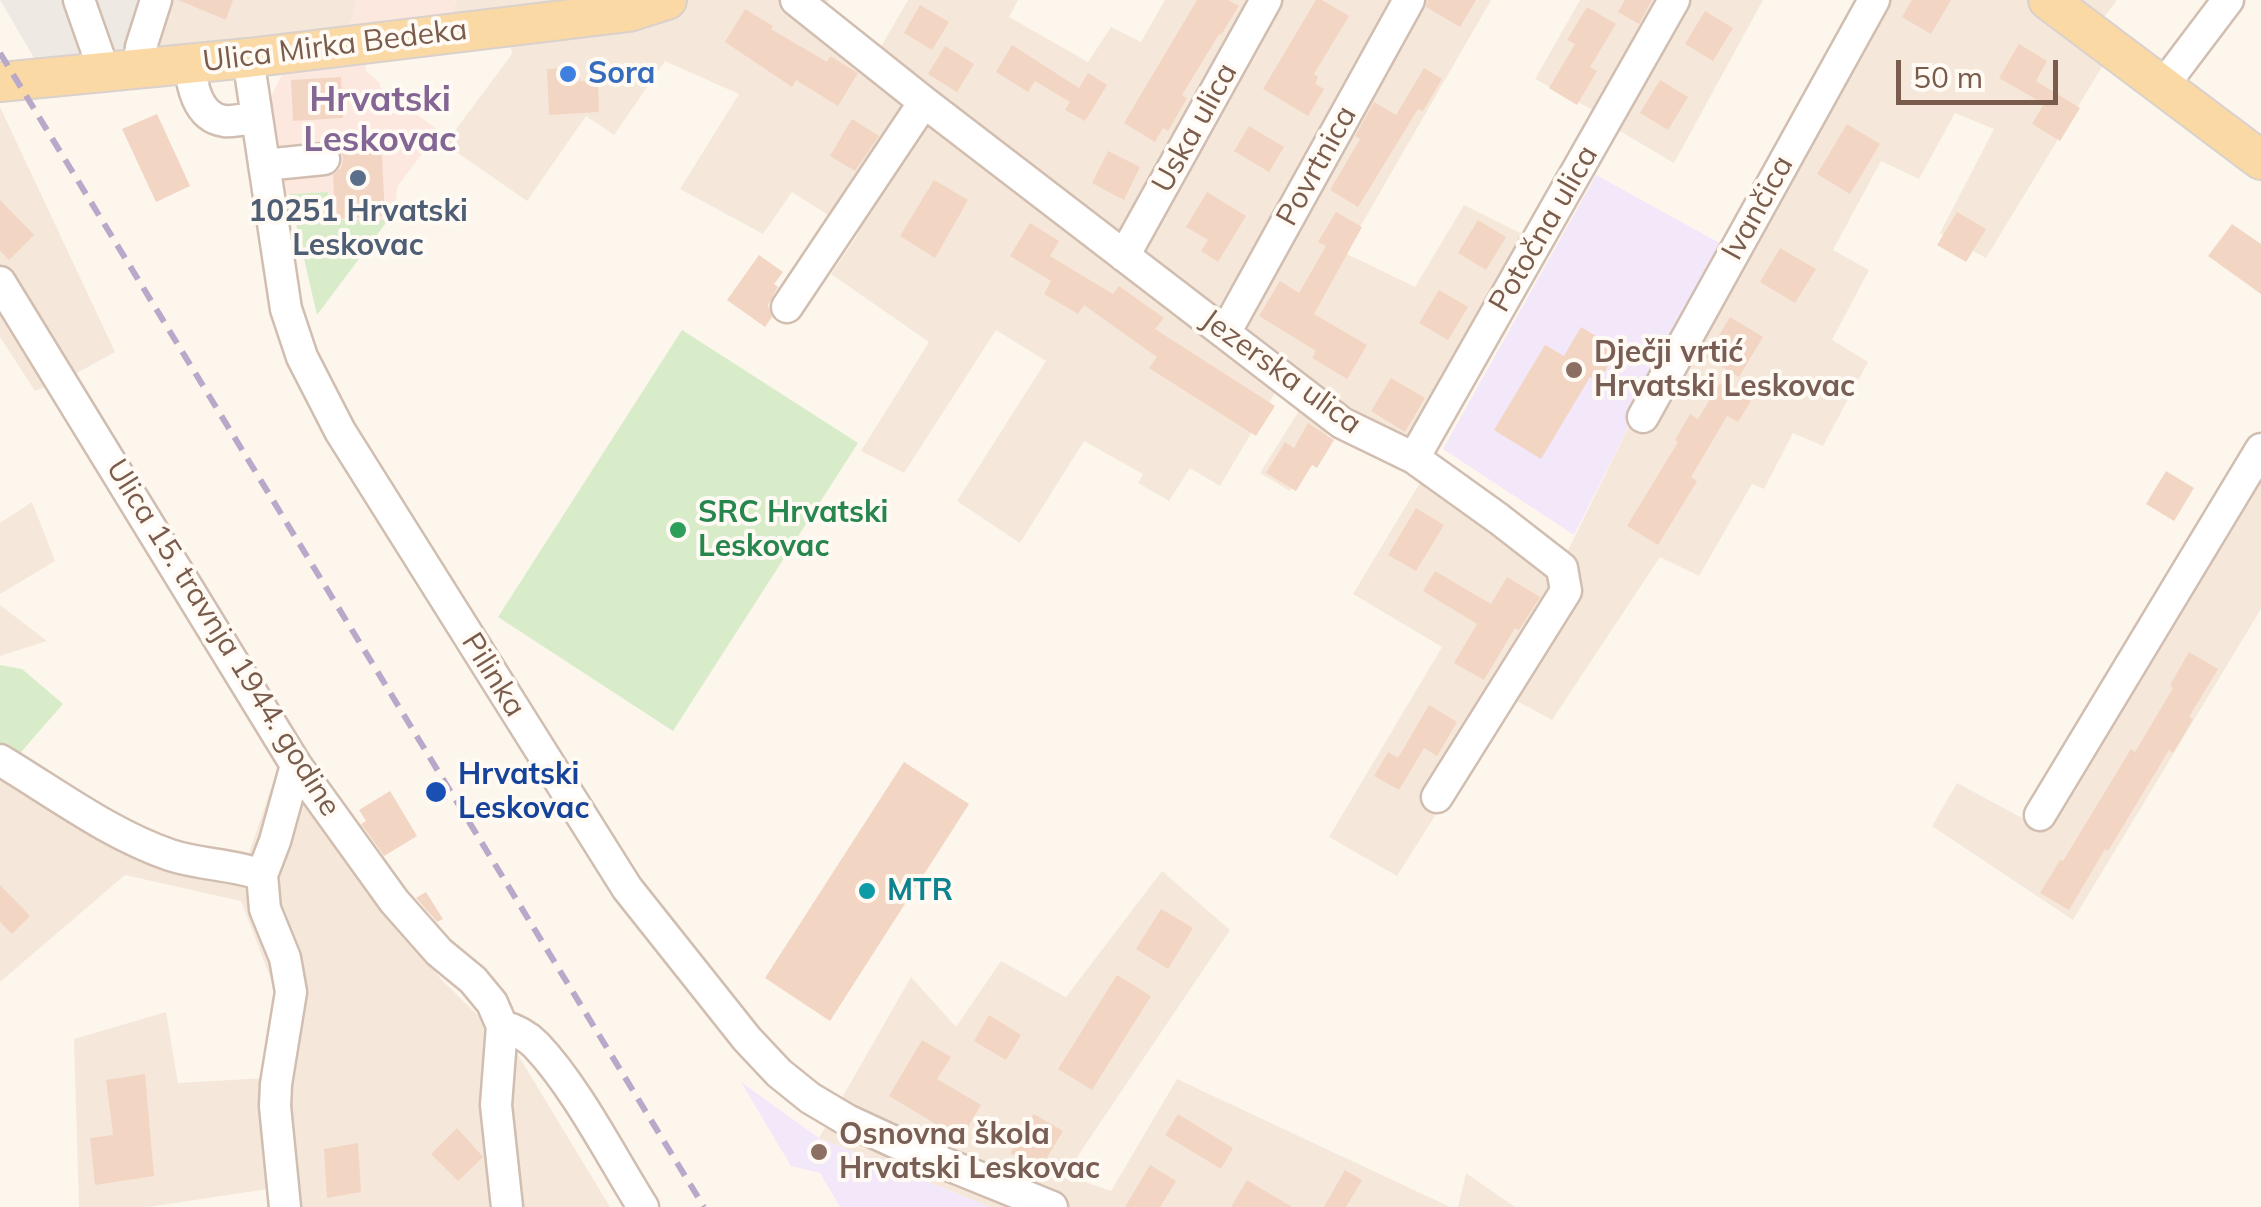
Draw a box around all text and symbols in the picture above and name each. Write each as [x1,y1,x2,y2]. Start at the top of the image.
street label: Ulica Mirka Bedeka [201,12,469,80]
scale bar [1901,40,2064,102]
place label: Sora [588,56,655,92]
street label: Uska ulica [1145,57,1245,199]
text: 50 m [1913,58,1983,96]
marker: Sora [557,63,579,85]
district label: Hrvatski Leskovac [303,79,457,161]
street label: Povrtnica [1269,100,1365,232]
street label: Potočna ulica [1482,140,1606,318]
street label: Ivančica [1715,150,1801,266]
marker: 10251 Hrvatski Leskovac [347,167,369,189]
place label: 10251 Hrvatski Leskovac [248,194,468,264]
street label: Jezerska ulica [1194,302,1368,442]
place label: Dječji vrtić Hrvatski Leskovac [1594,335,1855,406]
marker: Dječji vrtić Hrvatski Leskovac [1563,359,1585,381]
street label: Ulica 15. travnja 1944. godine [98,453,348,823]
place label: SRC Hrvatski Leskovac [698,495,888,566]
marker: SRC Hrvatski Leskovac [667,519,689,541]
street label: Pilinka [453,627,533,723]
place label: Hrvatski Leskovac [458,757,590,828]
marker: Hrvatski Leskovac [423,779,449,805]
place label: MTR [887,873,953,909]
marker: MTR [856,880,878,902]
place label: Osnovna škola Hrvatski Leskovac [839,1117,1100,1188]
marker: Osnovna škola Hrvatski Leskovac [808,1141,830,1163]

